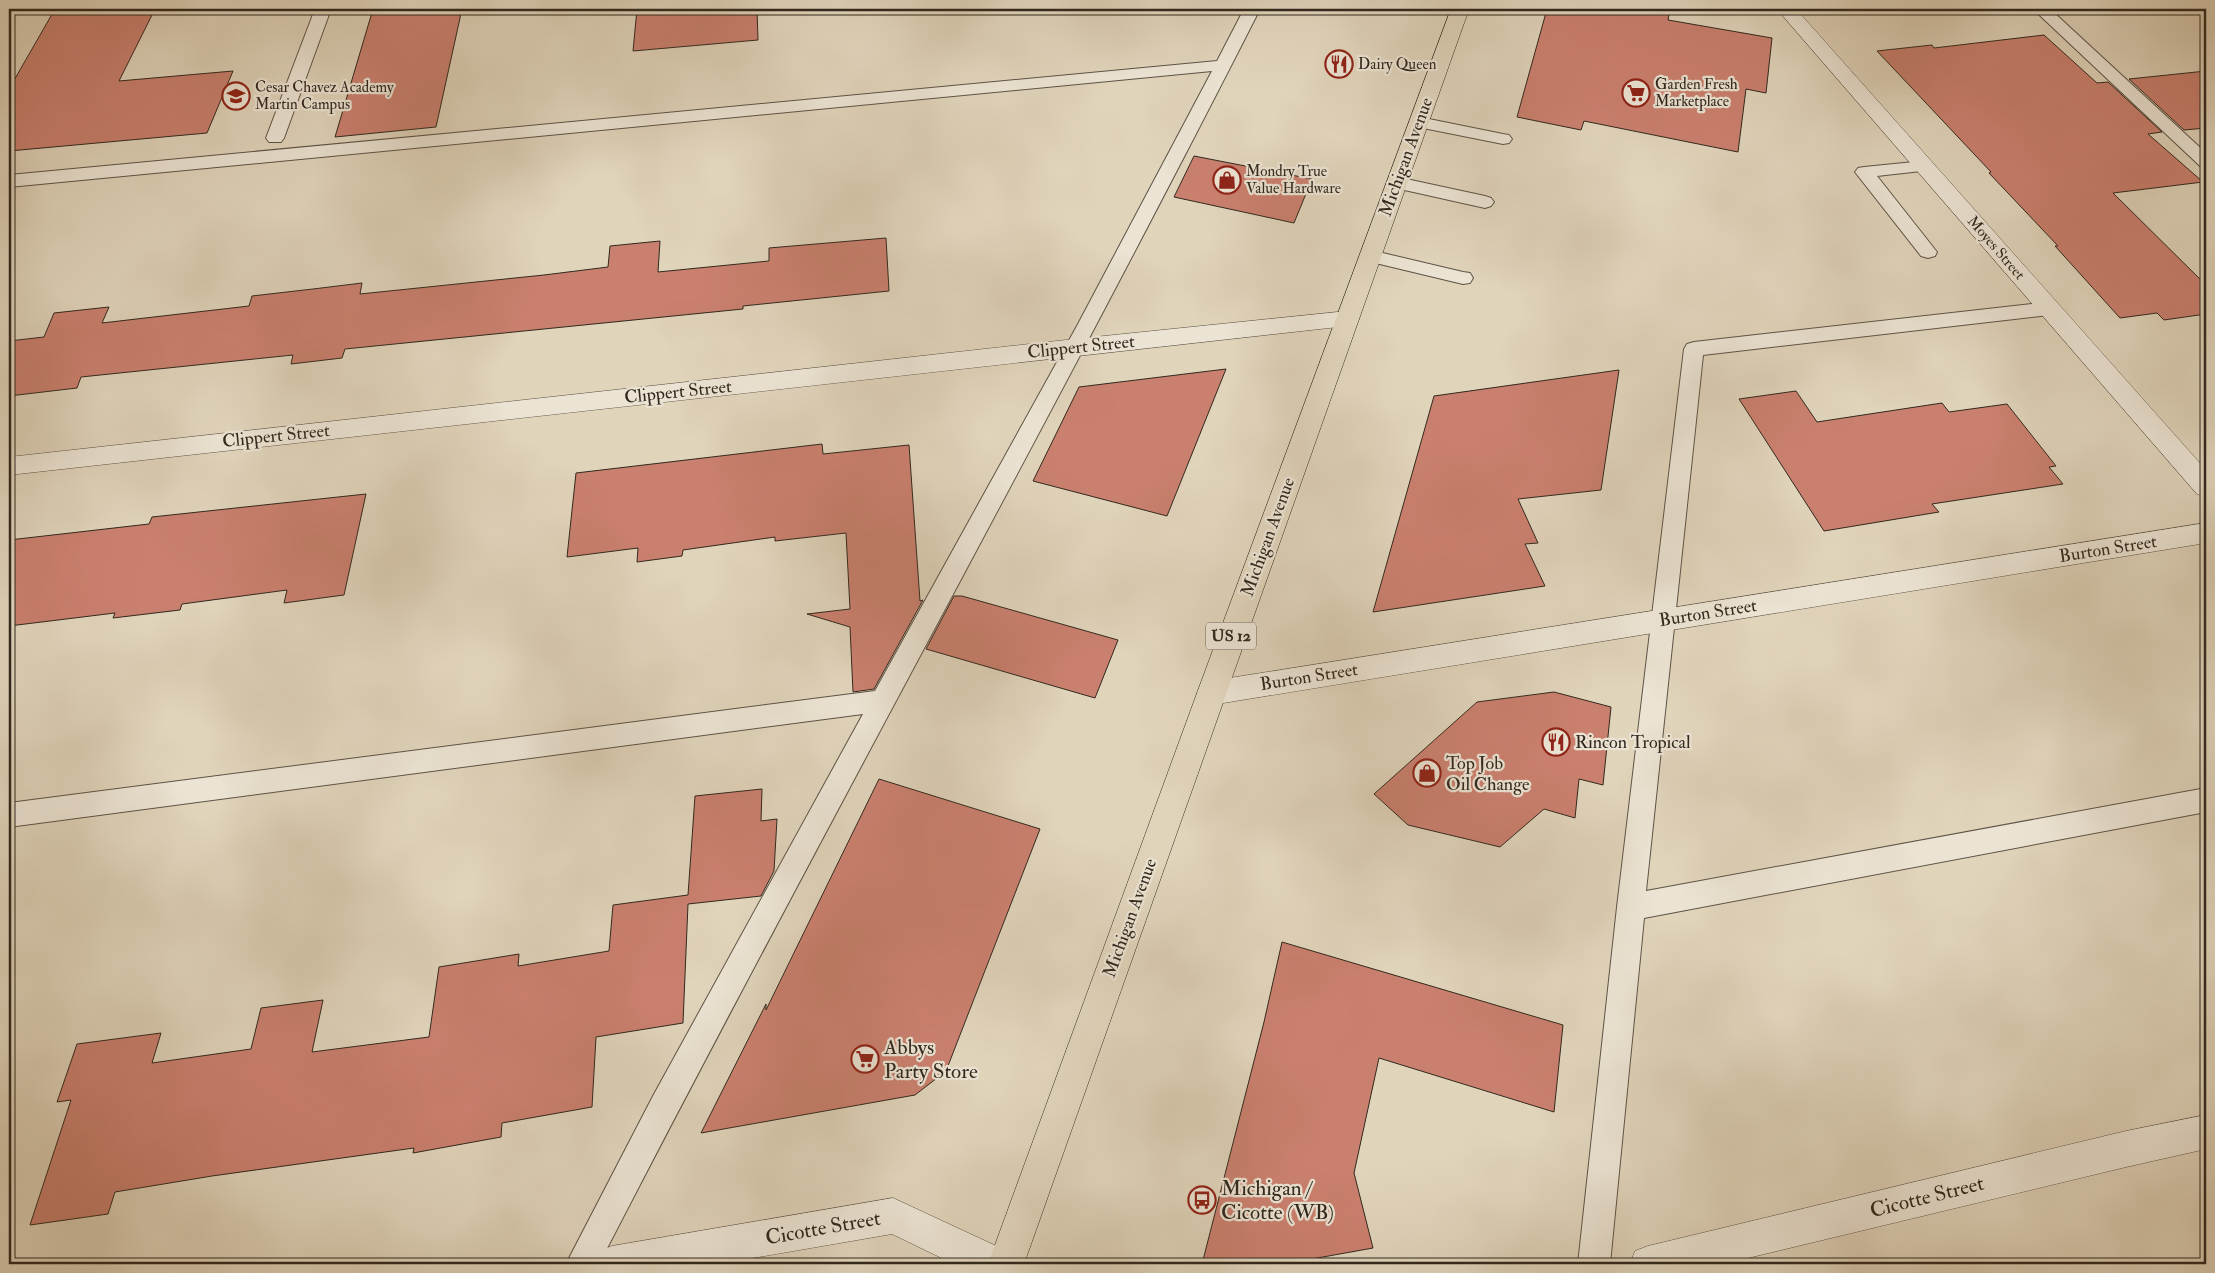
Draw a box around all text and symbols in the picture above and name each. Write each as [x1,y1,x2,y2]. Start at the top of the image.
restaurant icon: Dairy Queen [1324,49,1354,79]
place label: Dairy Queen [1358,55,1437,74]
place label: Garden Fresh Marketplace [1655,75,1738,112]
place label: Cesar Chavez Academy Martin Campus [255,78,394,115]
supermarket icon: Garden Fresh Marketplace [1621,78,1651,108]
school or university icon: Cesar Chavez Academy Martin Campus [221,81,251,111]
street label: Michigan Avenue [1374,94,1438,220]
place label: Mondry True Value Hardware [1246,162,1341,198]
shop icon: Mondry True Value Hardware [1212,165,1242,195]
street label: Moyes Street [1963,212,2029,284]
street label: Clippert Street [1026,330,1136,364]
street label: Clippert Street [623,375,733,409]
street label: Clippert Street [221,419,331,453]
street label: Michigan Avenue [1236,474,1300,600]
street label: Burton Street [2057,530,2159,568]
street label: Burton Street [1657,594,1759,632]
road number: US 12 [1206,622,1256,650]
street label: Burton Street [1258,658,1360,696]
restaurant icon: Rincon Tropical [1541,727,1571,757]
place label: Rincon Tropical [1575,731,1691,754]
place label: Top Job Oil Change [1446,752,1530,796]
shop icon: Top Job Oil Change [1412,758,1442,788]
street label: Michigan Avenue [1098,855,1162,981]
place label: Abbys Party Store [883,1034,978,1085]
supermarket icon: Abbys Party Store [850,1044,880,1074]
street label: Cicotte Street [1867,1170,1987,1224]
place label: Michigan / Cicotte (WB) [1221,1175,1334,1226]
bus stop icon: Michigan / Cicotte (WB) [1187,1185,1217,1215]
street label: Cicotte Street [763,1205,883,1251]

